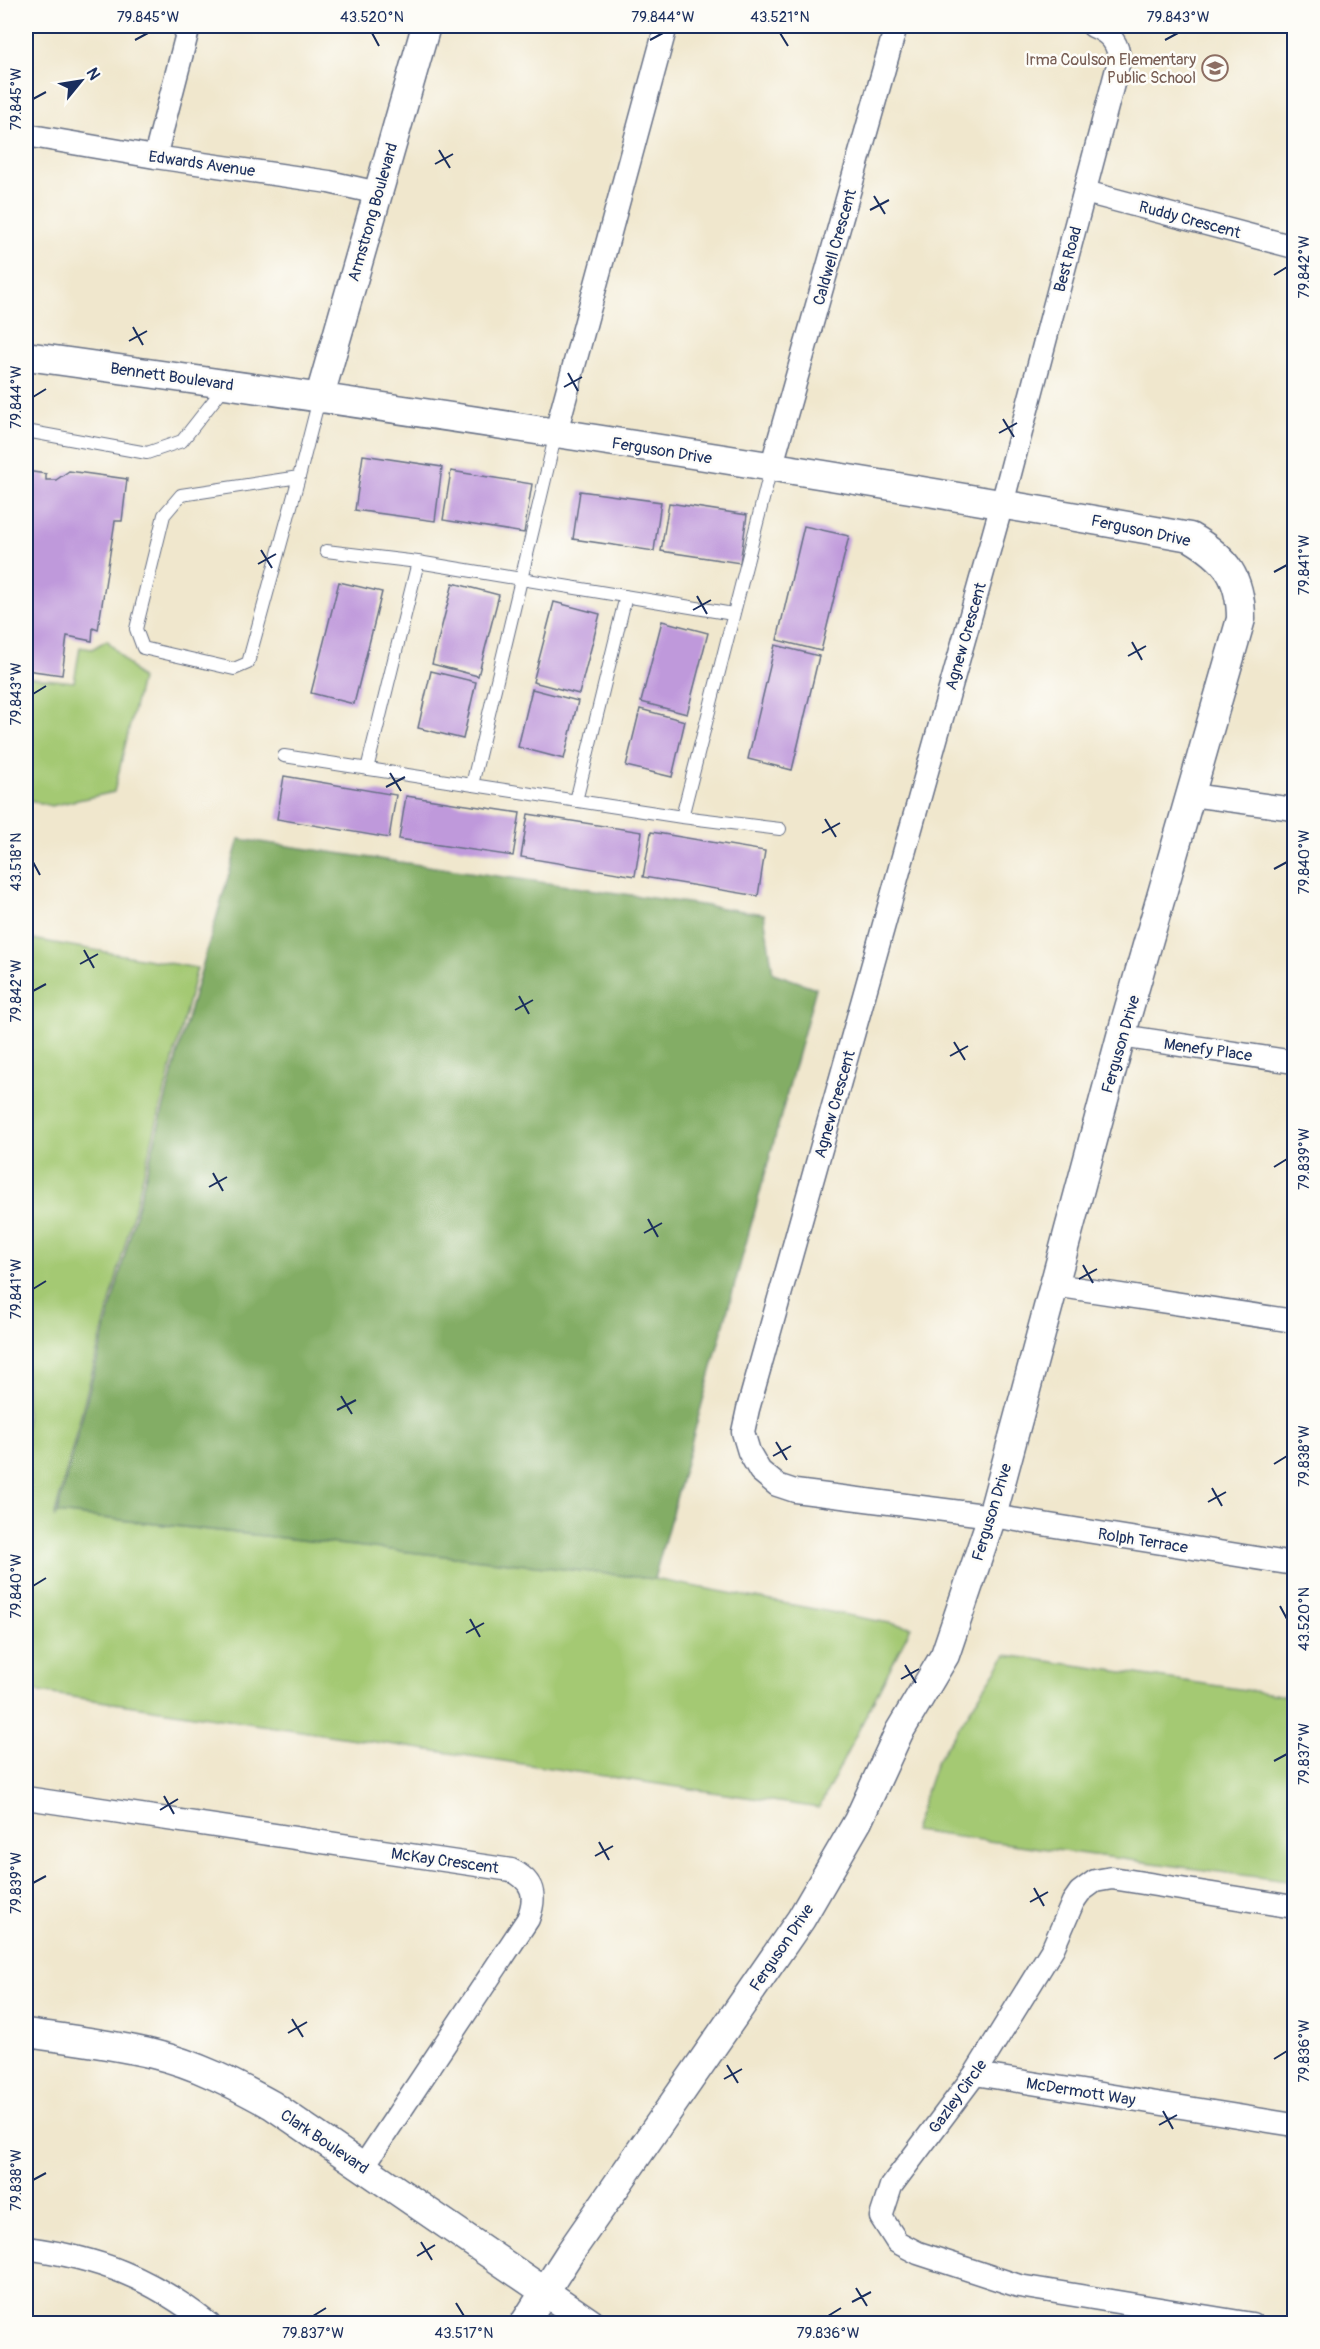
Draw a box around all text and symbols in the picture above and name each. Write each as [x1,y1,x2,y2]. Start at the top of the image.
text: 79.845°W [117,8,180,27]
text: 43.520°N [340,8,404,27]
text: 79.844°W [631,8,695,27]
text: 43.521°N [750,8,810,27]
text: 79.843°W [1147,8,1210,27]
place label: Irma Coulson Elementary Public School [1025,50,1196,88]
north arrow [51,51,111,111]
school or university icon: Irma Coulson Elementary Public School [1200,53,1230,83]
text: N [82,64,105,84]
text: 79.845°W [7,67,26,130]
street label: Armstrong Boulevard [344,141,402,284]
street label: Edwards Avenue [147,147,257,181]
street label: Caldwell Crescent [809,186,861,308]
street label: Ruddy Crescent [1137,197,1243,243]
street label: Best Road [1050,224,1086,294]
text: 79.842°W [1295,235,1314,298]
street label: Bennett Boulevard [109,358,235,396]
text: 79.844°W [7,365,26,429]
street label: Ferguson Drive [610,433,713,469]
street label: Ferguson Drive [1089,511,1192,551]
text: 79.841°W [1295,535,1314,595]
street label: Agnew Crescent [941,580,991,692]
text: 79.843°W [7,662,26,725]
text: 79.840°W [1295,829,1314,894]
text: 43.518°N [7,833,26,891]
text: 79.842°W [7,959,26,1022]
street label: Ferguson Drive [1097,993,1145,1096]
street label: Menefy Place [1162,1034,1253,1066]
street label: Agnew Crescent [810,1048,860,1160]
text: 79.839°W [1295,1128,1314,1190]
text: 79.841°W [7,1259,26,1319]
text: 79.838°W [1295,1425,1314,1487]
street label: Ferguson Drive [968,1461,1016,1564]
street label: Rolph Terrace [1096,1524,1189,1558]
text: 79.840°W [7,1553,26,1618]
text: 43.520°N [1295,1587,1314,1651]
text: 79.837°W [1295,1723,1314,1785]
street label: McKay Crescent [390,1844,500,1879]
text: 79.839°W [7,1852,26,1914]
street label: Ferguson Drive [745,1900,818,1995]
text: 79.836°W [1295,2019,1314,2083]
street label: Gazley Circle [924,2056,991,2138]
street label: McDermott Way [1025,2073,1137,2111]
street label: Clark Boulevard [276,2105,372,2179]
text: 79.838°W [7,2149,26,2211]
text: 79.837°W [282,2324,344,2343]
text: 43.517°N [435,2324,494,2343]
text: 79.836°W [797,2324,860,2343]

